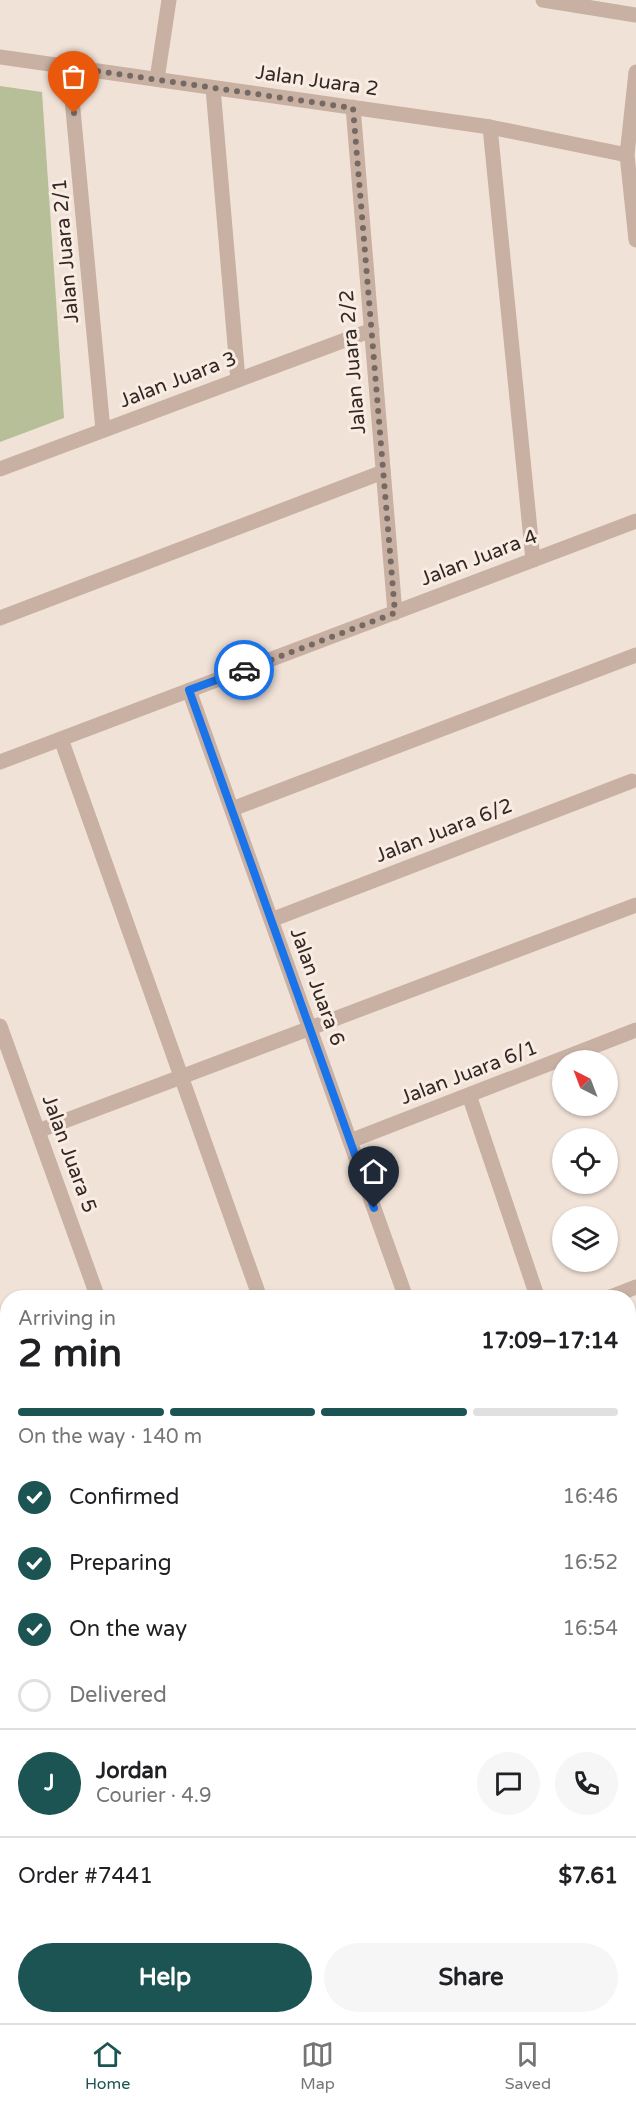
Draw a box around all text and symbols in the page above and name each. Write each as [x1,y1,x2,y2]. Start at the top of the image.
pin [48,51,99,113]
icon: bag [57,60,90,93]
street label: Jalan Juara 2 [254,61,380,101]
street label: Jalan Juara 2/1 [48,178,84,324]
street label: Jalan Juara 2/2 [335,289,371,435]
street label: Jalan Juara 3 [116,347,240,413]
street label: Jalan Juara 4 [417,525,541,591]
courier [214,640,274,700]
icon: car [228,654,261,687]
street label: Jalan Juara 6/2 [372,794,516,868]
street label: Jalan Juara 6 [285,925,349,1049]
street label: Jalan Juara 6/1 [397,1036,541,1110]
north arrow [552,1050,618,1116]
map controls [552,1050,618,1272]
street label: Jalan Juara 5 [37,1092,101,1216]
button: locate [552,1128,618,1194]
pin [348,1146,399,1208]
icon: home [357,1155,390,1188]
button: layers [552,1206,618,1272]
text: Arriving in [18,1307,116,1331]
text: 17:09–17:14 [481,1328,618,1354]
text: 2 min [18,1330,122,1377]
text: On the way · 140 m [18,1425,202,1449]
icon: check [18,1481,51,1514]
text: Confirmed [69,1484,179,1510]
text: 16:46 [563,1485,618,1509]
icon: check [18,1547,51,1580]
text: Preparing [69,1550,172,1576]
text: 16:52 [563,1551,618,1575]
icon: check [18,1613,51,1646]
text: On the way [69,1616,187,1642]
text: 16:54 [563,1617,618,1641]
text: Delivered [69,1682,167,1708]
button: chat [477,1752,540,1815]
button: phone [555,1752,618,1815]
text: Jordan [96,1758,167,1784]
text: J [44,1770,55,1796]
text: Courier · 4.9 [96,1784,211,1808]
text: Order #7441 [18,1863,153,1889]
text: $7.61 [558,1863,618,1889]
button: Help [18,1943,312,2012]
button: Share [324,1943,618,2012]
tab: Home [85,2038,130,2094]
tab: Map [300,2038,335,2094]
tab: Saved [505,2038,551,2094]

